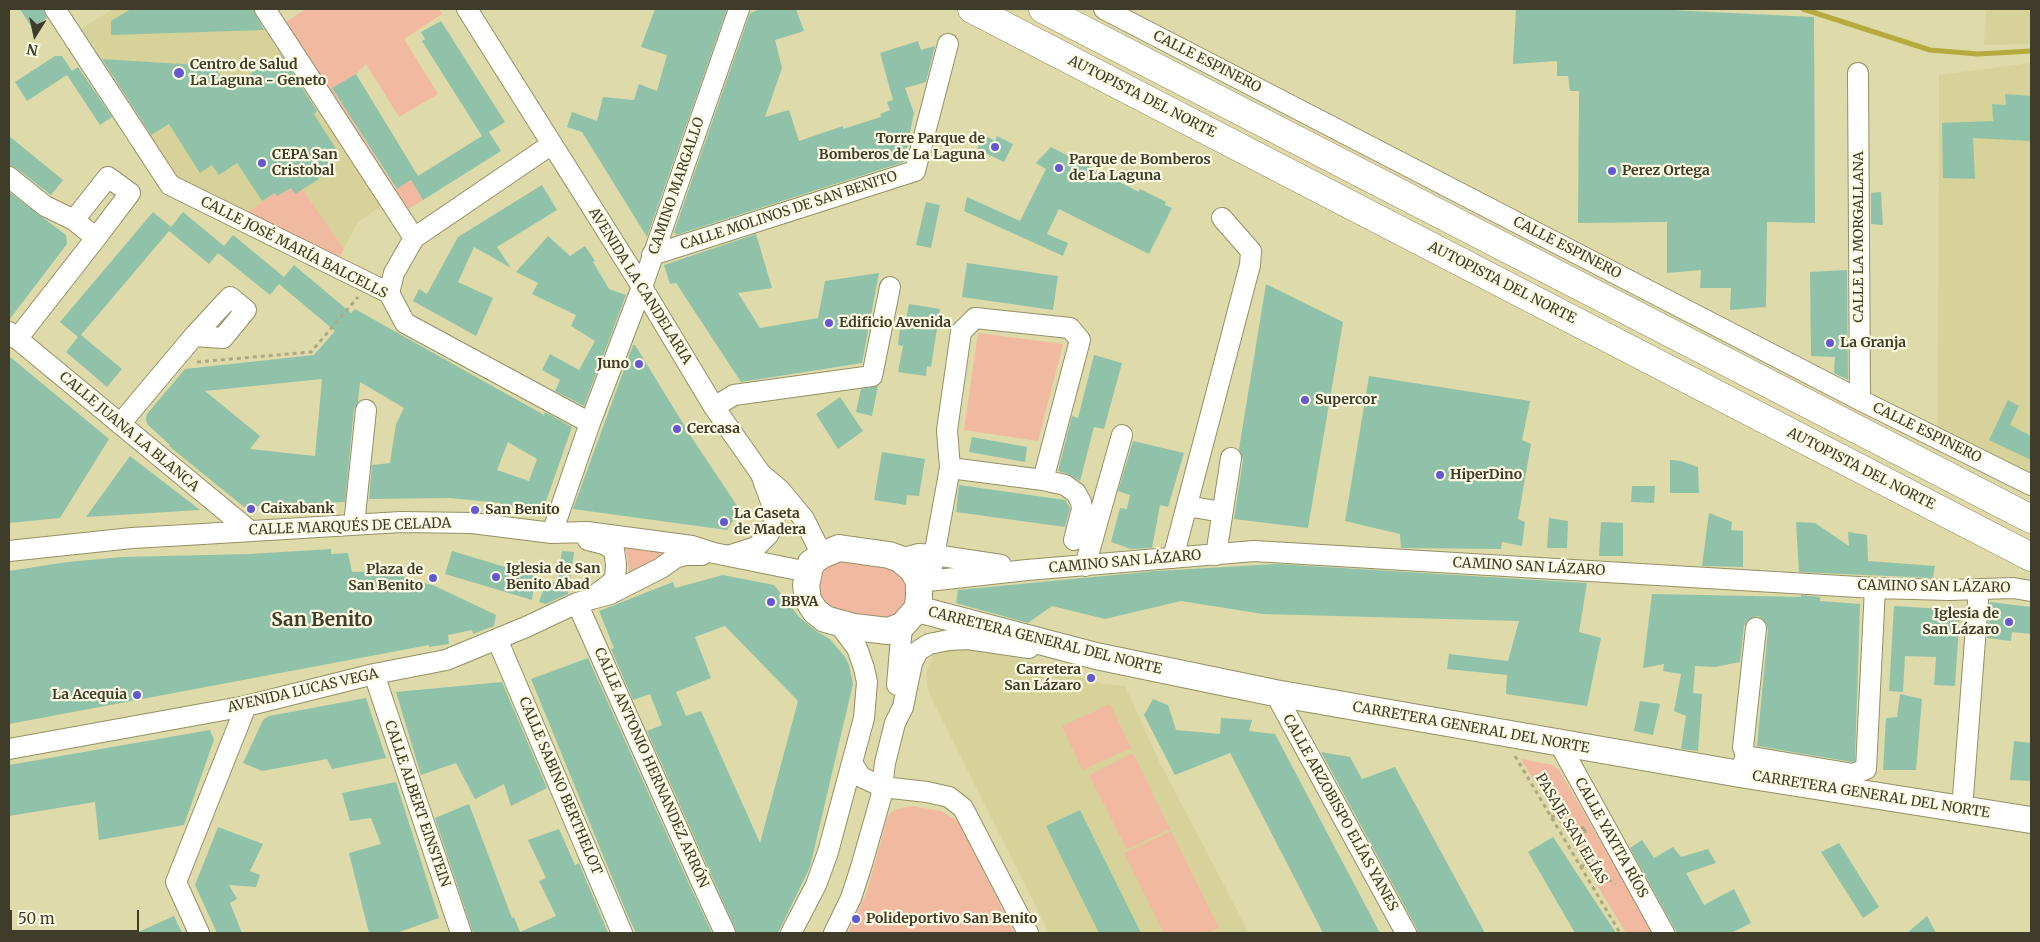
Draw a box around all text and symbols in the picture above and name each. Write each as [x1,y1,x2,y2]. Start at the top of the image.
north arrow [10,10,60,60]
street label: CALLE ESPINERO [1150,28,1264,96]
text: N [25,40,39,60]
street label: AUTOPISTA DEL NORTE [1065,52,1219,142]
place label: Centro de Salud La Laguna - Geneto [190,57,326,90]
marker: Centro de Salud La Laguna - Geneto [172,66,186,80]
street label: CAMINO MARGALLO [646,115,708,257]
place label: Torre Parque de Bomberos de La Laguna [819,131,985,164]
marker: Torre Parque de Bomberos de La Laguna [989,141,1001,153]
place label: CEPA San Cristobal [272,147,338,180]
street label: CALLE LA MORGALLANA [1851,151,1867,323]
place label: Parque de Bomberos de La Laguna [1069,152,1211,184]
marker: CEPA San Cristobal [256,157,268,169]
marker: Parque de Bomberos de La Laguna [1053,162,1065,174]
place label: Perez Ortega [1622,163,1710,179]
marker: Perez Ortega [1606,165,1618,177]
street label: CALLE MOLINOS DE SAN BENITO [679,168,899,254]
street label: CALLE JOSÉ MARÍA BALCELLS [198,193,390,303]
street label: AVENIDA LA CANDELARIA [585,205,695,367]
street label: CALLE ESPINERO [1510,214,1624,282]
street label: AUTOPISTA DEL NORTE [1425,238,1579,328]
place label: Edificio Avenida [839,315,951,331]
marker: Edificio Avenida [823,317,835,329]
place label: La Granja [1840,335,1906,351]
marker: La Granja [1824,337,1836,349]
place label: Juno [597,356,629,372]
marker: Juno [633,358,645,370]
street label: CALLE JUANA LA BLANCA [56,369,202,495]
place label: Supercor [1315,392,1377,408]
marker: Supercor [1299,394,1311,406]
street label: CALLE ESPINERO [1870,399,1984,467]
place label: Cercasa [687,421,740,437]
marker: Cercasa [671,423,683,435]
street label: AUTOPISTA DEL NORTE [1784,424,1938,514]
place label: HiperDino [1450,467,1522,483]
marker: HiperDino [1434,469,1446,481]
place label: Caixabank [261,501,334,517]
place label: San Benito [485,502,560,518]
marker: Caixabank [245,503,257,515]
marker: San Benito [469,504,481,516]
place label: La Caseta de Madera [734,506,806,538]
street label: CALLE MARQUÉS DE CELADA [249,515,451,539]
marker: La Caseta de Madera [718,516,730,528]
street label: CAMINO SAN LÁZARO [1048,547,1202,577]
street label: CAMINO SAN LÁZARO [1452,555,1606,579]
place label: Iglesia de San Benito Abad [506,561,601,594]
place label: Plaza de San Benito [348,562,423,594]
marker: Iglesia de San Benito Abad [490,571,502,583]
marker: Plaza de San Benito [427,572,439,584]
street label: CAMINO SAN LÁZARO [1857,577,2011,597]
place label: BBVA [781,594,818,610]
marker: BBVA [765,596,777,608]
street label: CARRETERA GENERAL DEL NORTE [926,604,1164,678]
place label: Iglesia de San Lázaro [1922,606,1999,638]
district label: San Benito [271,610,373,632]
marker: Iglesia de San Lázaro [2003,616,2015,628]
street label: CALLE ANTONIO HERNANDEZ ARRÓN [590,645,712,891]
place label: Carretera San Lázaro [1004,662,1081,694]
street label: AVENIDA LUCAS VEGA [226,665,380,717]
marker: Carretera San Lázaro [1085,672,1097,684]
place label: La Acequia [52,687,127,703]
marker: La Acequia [131,689,143,701]
street label: CALLE SABINO BERTHELOT [515,695,605,877]
street label: CARRETERA GENERAL DEL NORTE [1351,699,1591,757]
street label: CALLE ARZOBISPO ELÍAS YANES [1279,712,1401,914]
street label: CALLE ALBERT EINSTEIN [381,718,453,890]
street label: CARRETERA GENERAL DEL NORTE [1751,768,1991,822]
street label: PASAJE SAN ELÍAS [1531,771,1611,887]
street label: CALLE YAYITA RÍOS [1571,775,1651,901]
scale bar [12,900,141,932]
text: 50 m [18,909,55,928]
place label: Polideportivo San Benito [866,911,1037,927]
marker: Polideportivo San Benito [850,913,862,925]

